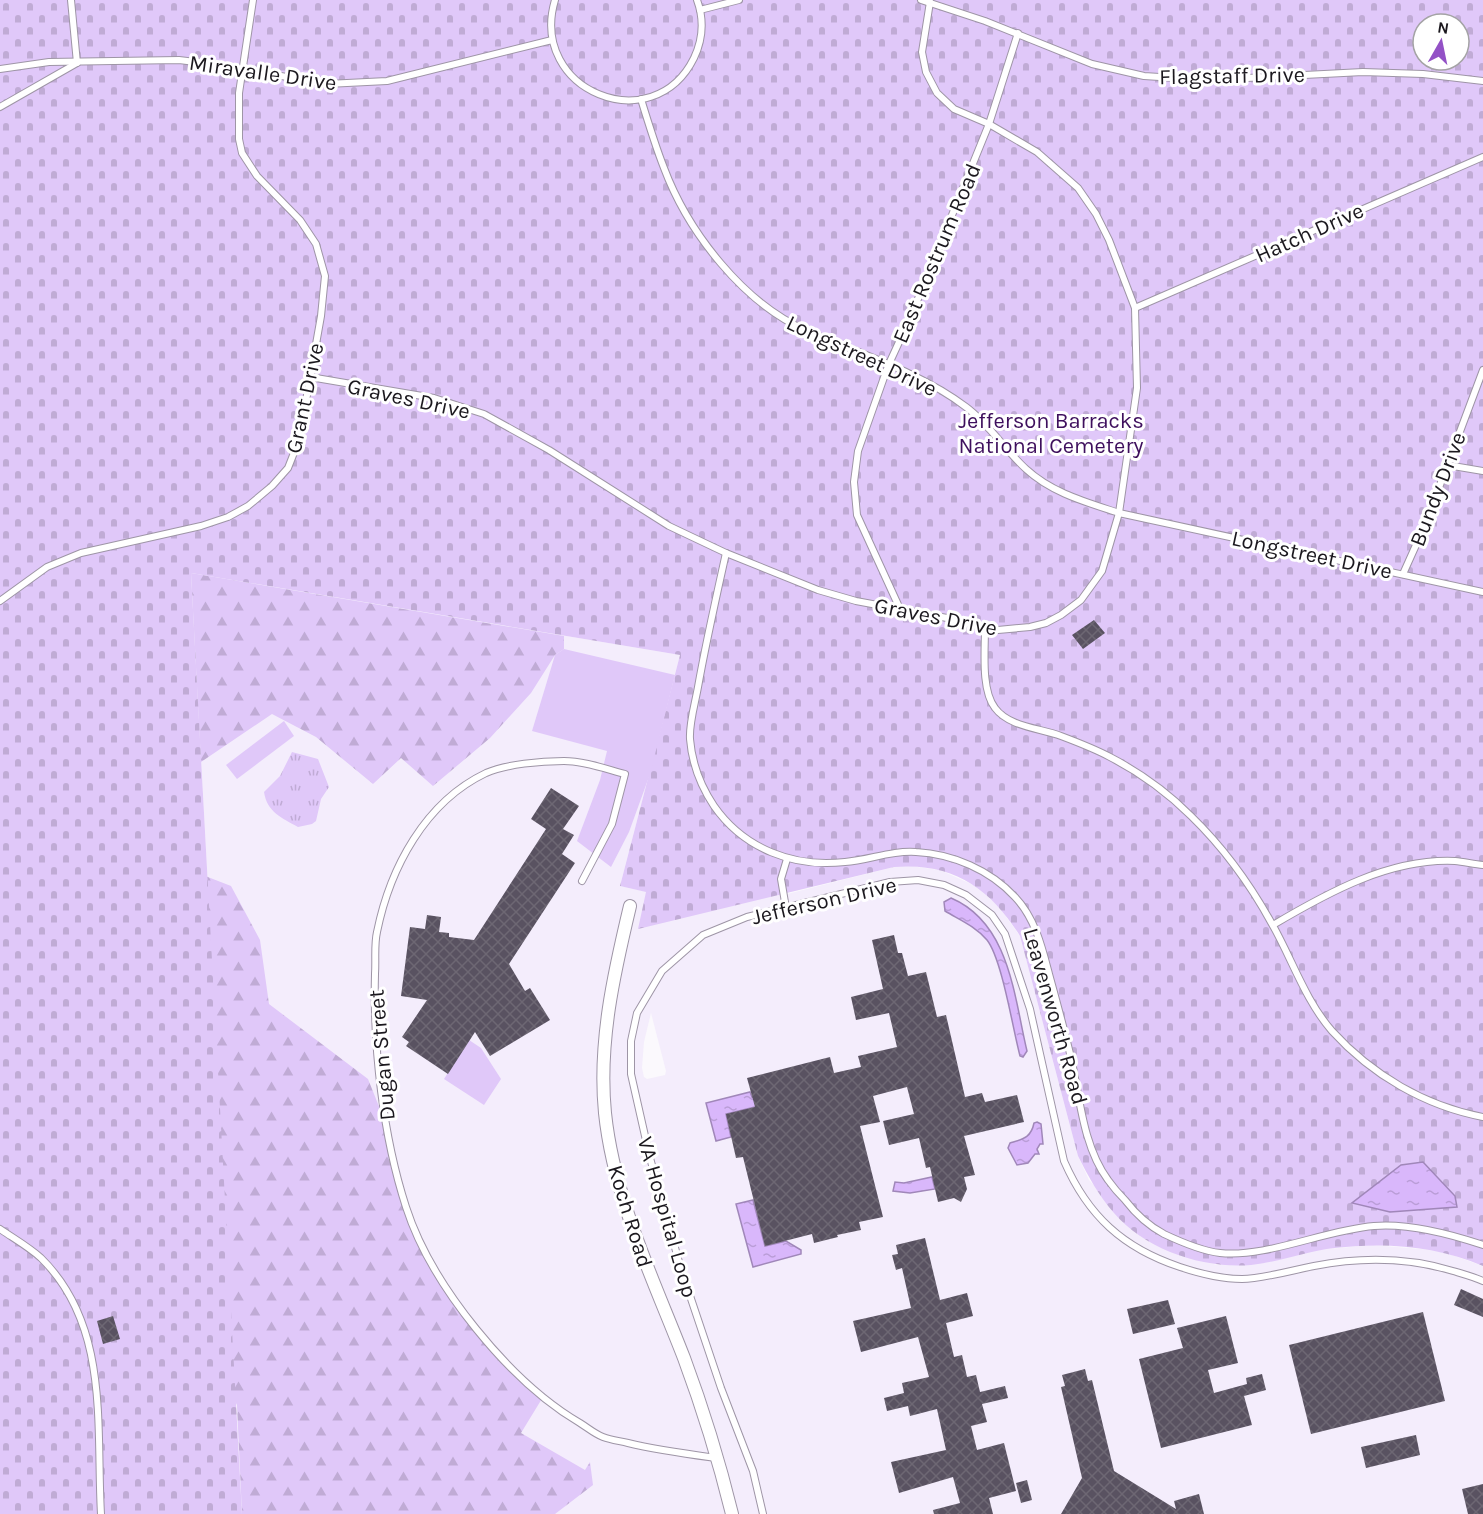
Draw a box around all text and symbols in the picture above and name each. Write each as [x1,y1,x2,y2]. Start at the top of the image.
north arrow [1411,12,1471,72]
text: N [1436,17,1450,38]
street label: Miravalle Drive [187,50,338,96]
street label: Flagstaff Drive [1159,62,1305,90]
street label: East Rostrum Road [887,160,987,347]
street label: Hatch Drive [1251,197,1368,268]
street label: Longstreet Drive [782,310,941,402]
street label: Grant Drive [281,341,329,456]
street label: Graves Drive [345,373,473,425]
park label: Jefferson Barracks National Cemetery [958,408,1144,459]
street label: Bundy Drive [1404,429,1472,550]
street label: Longstreet Drive [1229,525,1394,585]
street label: Graves Drive [872,592,1000,642]
street label: Jefferson Drive [749,872,899,930]
street label: Leavenworth Road [1017,925,1093,1108]
street label: Dugan Street [363,988,401,1121]
street label: VA Hospital Loop [632,1134,702,1301]
street label: Koch Road [602,1162,658,1271]

